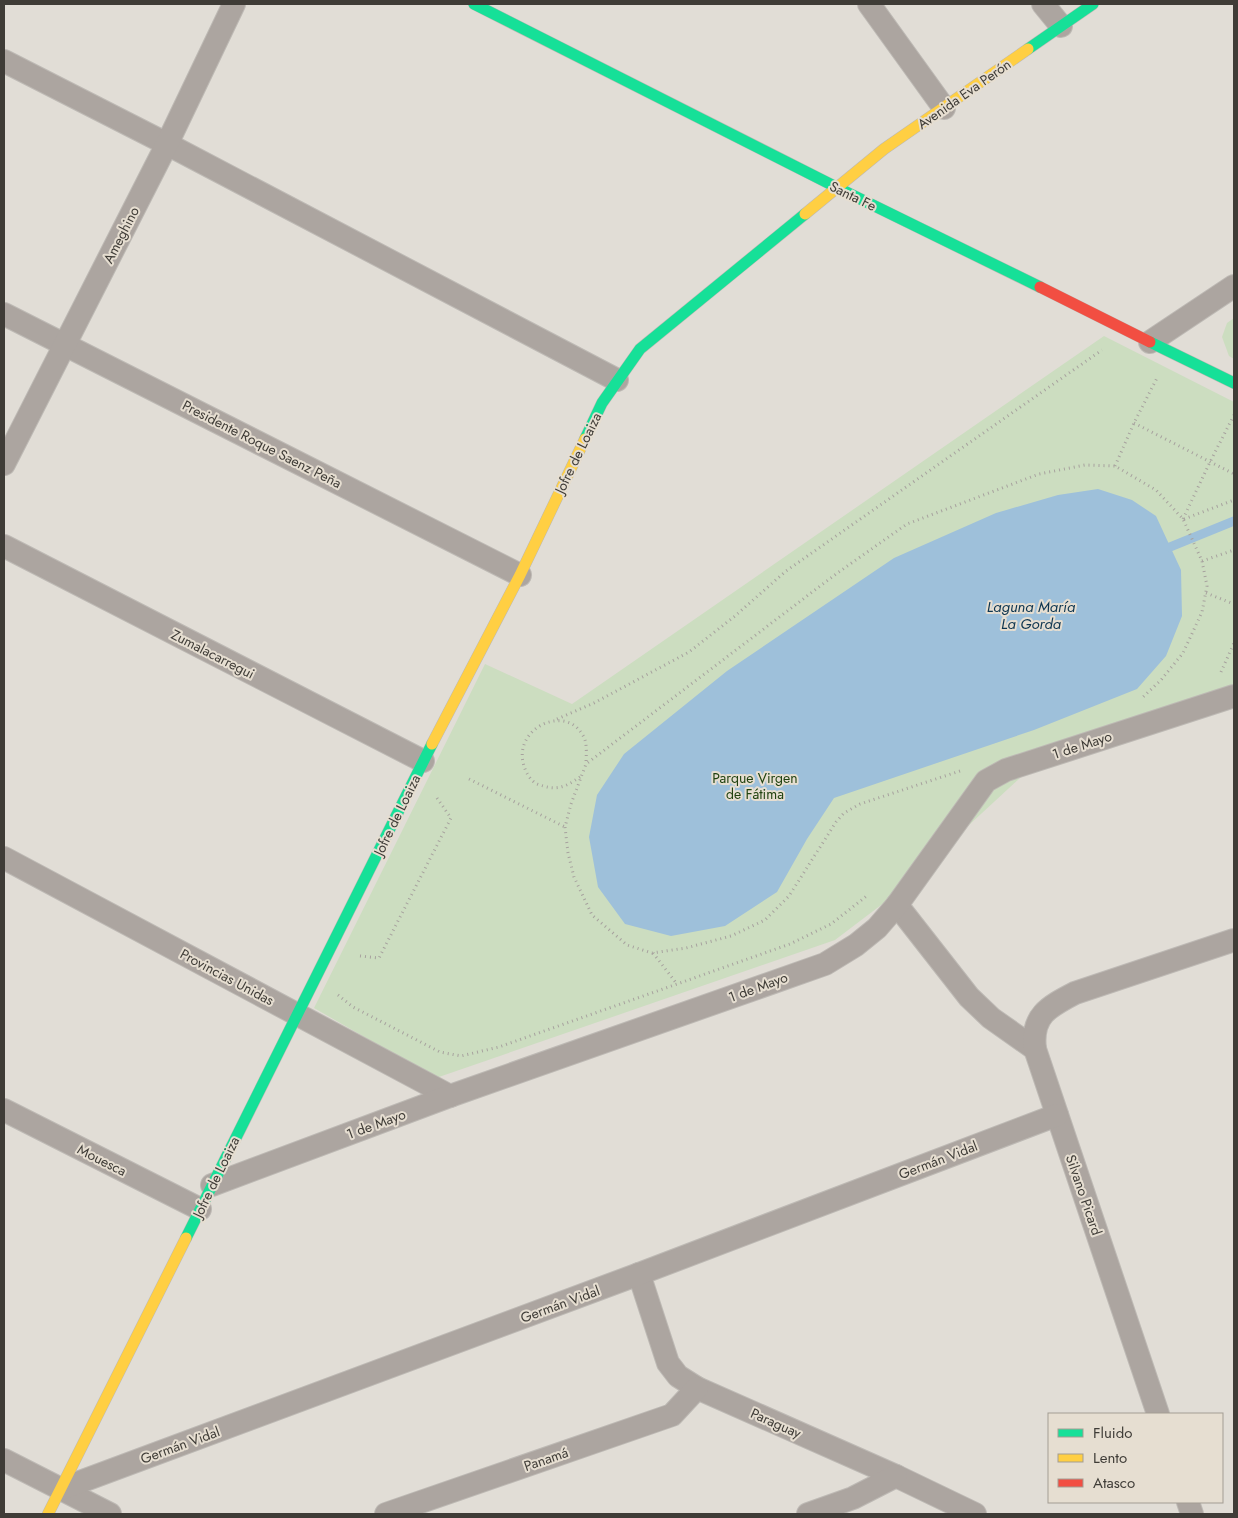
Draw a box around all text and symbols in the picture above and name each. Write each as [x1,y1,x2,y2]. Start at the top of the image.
street label: Avenida Eva Perón [913,54,1015,134]
street label: Santa Fe [826,176,880,216]
street label: Ameghino [98,203,144,267]
street label: Presidente Roque Saenz Peña [179,395,345,493]
street label: Jofre de Loaiza [549,409,606,499]
water label: Laguna María La Gorda [987,596,1076,635]
street label: Zumalacarregui [168,624,258,684]
street label: 1 de Mayo [1050,726,1115,764]
park label: Parque Virgen de Fátima [712,768,798,804]
street label: Jofre de Loaiza [368,771,425,861]
street label: Provincias Unidas [177,944,278,1010]
street label: 1 de Mayo [726,967,791,1007]
street label: 1 de Mayo [344,1104,409,1144]
street label: Jofre de Loaiza [187,1133,244,1223]
street label: Germán Vidal [896,1136,980,1184]
street label: Mouesca [74,1139,130,1181]
street label: Silvano Picard [1061,1152,1107,1238]
street label: Germán Vidal [518,1280,602,1328]
street label: Paraguay [747,1403,805,1443]
legend [1048,1413,1223,1503]
street label: Germán Vidal [138,1421,222,1469]
text: Fluido [1093,1422,1132,1444]
street label: Panamá [521,1442,571,1476]
text: Lento [1093,1447,1127,1469]
text: Atasco [1093,1472,1135,1494]

